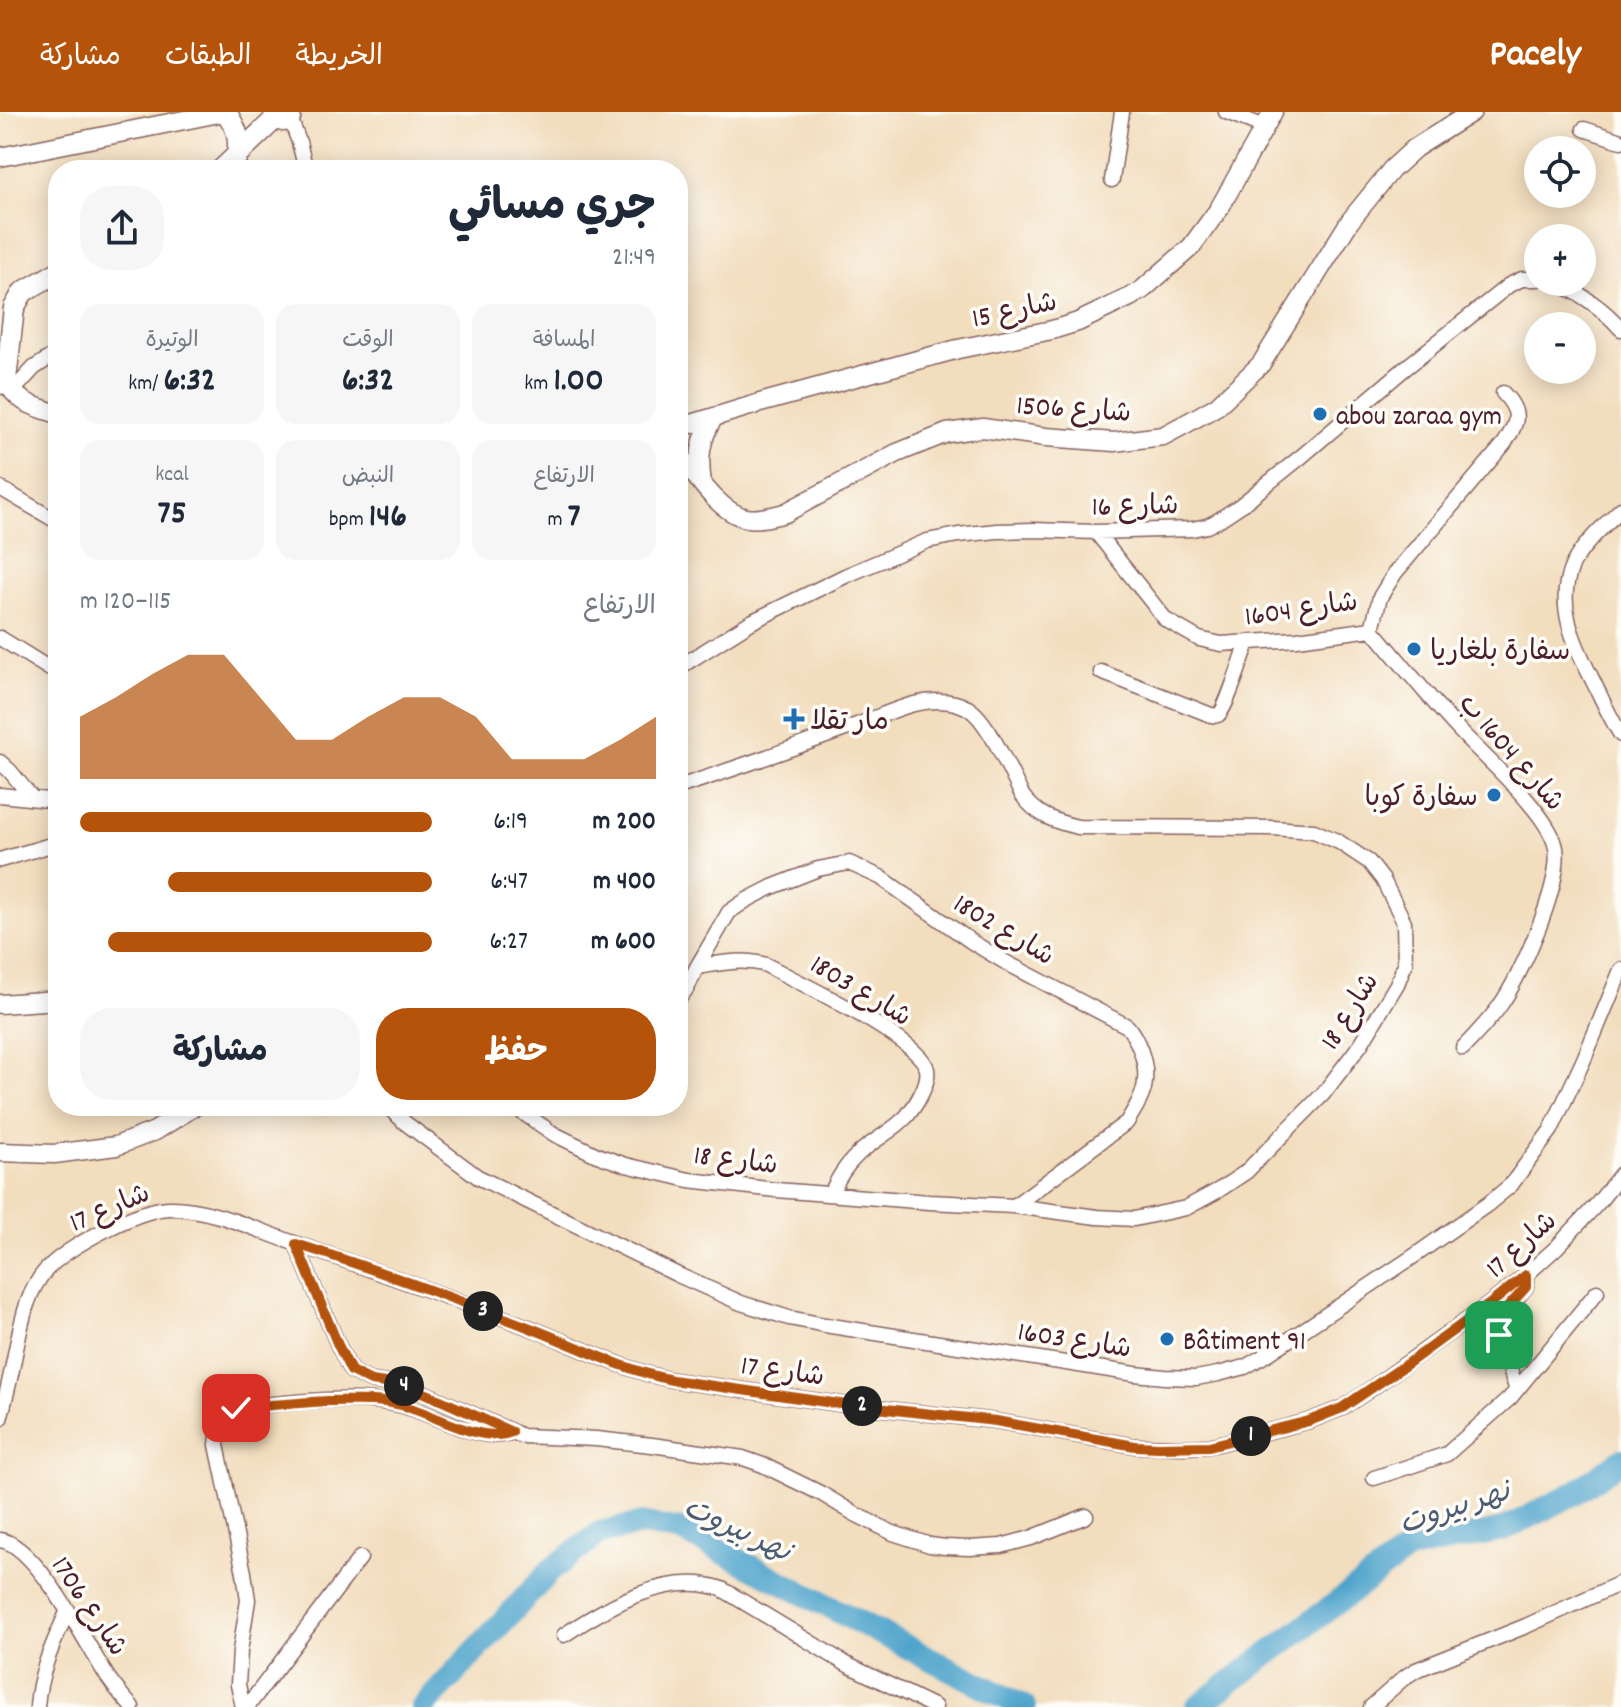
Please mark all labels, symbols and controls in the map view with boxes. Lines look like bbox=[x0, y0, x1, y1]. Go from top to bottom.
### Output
text: Pacely bbox=[1489, 29, 1581, 84]
text: مشاركة bbox=[40, 39, 121, 79]
text: الطبقات bbox=[165, 39, 251, 79]
text: الخريطة bbox=[295, 39, 383, 79]
map controls bbox=[1524, 136, 1596, 384]
button: locate bbox=[1524, 136, 1596, 208]
text: جري مسائي bbox=[448, 178, 656, 241]
button: share bbox=[80, 186, 164, 270]
button: + bbox=[1524, 224, 1596, 296]
text: 21:49 bbox=[612, 240, 656, 277]
street label: شارع 15 bbox=[969, 284, 1061, 341]
button: − bbox=[1524, 312, 1596, 384]
text: الوتيرة bbox=[145, 326, 199, 357]
text: الوقت bbox=[342, 326, 394, 357]
text: المسافة bbox=[533, 326, 595, 357]
text: 6:32 bbox=[164, 358, 216, 407]
text: 6:32 bbox=[342, 358, 394, 407]
text: 1.00 bbox=[554, 358, 604, 407]
text: /km bbox=[128, 369, 164, 400]
text: km bbox=[524, 369, 554, 400]
street label: شارع 1506 bbox=[1015, 388, 1132, 436]
place label: abou zaraa gym bbox=[1336, 399, 1502, 439]
marker: abou zaraa gym bbox=[1311, 405, 1329, 423]
text: kcal bbox=[155, 460, 189, 491]
text: النبض bbox=[342, 462, 394, 493]
text: الارتفاع bbox=[533, 462, 595, 493]
street label: شارع 16 bbox=[1091, 488, 1179, 530]
text: 75 bbox=[158, 491, 186, 540]
text: 146 bbox=[369, 494, 407, 543]
text: 7 bbox=[568, 494, 581, 543]
text: bpm bbox=[329, 505, 369, 536]
text: m bbox=[547, 505, 568, 536]
text: 115–120 m bbox=[80, 584, 171, 621]
street label: شارع 1604 bbox=[1243, 584, 1361, 640]
text: الارتفاع bbox=[583, 589, 656, 626]
place label: سفارة بلغاريا bbox=[1430, 634, 1570, 674]
marker: سفارة بلغاريا bbox=[1405, 640, 1423, 658]
street label: شارع 1604 ب bbox=[1447, 687, 1572, 822]
place label: مار تقلا bbox=[810, 704, 889, 744]
marker: مار تقلا bbox=[785, 710, 803, 728]
place label: سفارة كوبا bbox=[1364, 780, 1478, 820]
marker: سفارة كوبا bbox=[1485, 786, 1503, 804]
text: 6:19 bbox=[493, 804, 528, 841]
text: 200 m bbox=[592, 804, 656, 841]
text: 6:47 bbox=[490, 864, 528, 901]
text: 400 m bbox=[593, 864, 656, 901]
street label: شارع 1802 bbox=[944, 886, 1061, 978]
text: 6:27 bbox=[490, 924, 528, 961]
text: 600 m bbox=[591, 924, 656, 961]
street label: شارع 1803 bbox=[801, 947, 918, 1039]
street label: شارع 18 bbox=[1313, 966, 1392, 1059]
button: مشاركة bbox=[80, 1008, 360, 1100]
button: حفظ bbox=[376, 1008, 656, 1100]
street label: شارع 18 bbox=[691, 1138, 780, 1188]
street label: شارع 17 bbox=[65, 1176, 157, 1245]
street label: شارع 17 bbox=[1479, 1204, 1568, 1290]
pin: 3 bbox=[463, 1291, 503, 1331]
text: 3 bbox=[478, 1295, 488, 1326]
pin bbox=[1465, 1301, 1533, 1369]
icon: arrive bbox=[1477, 1313, 1521, 1357]
street label: شارع 1603 bbox=[1015, 1314, 1134, 1372]
place label: Bâtiment 91 bbox=[1183, 1324, 1306, 1364]
marker: Bâtiment 91 bbox=[1158, 1330, 1176, 1348]
street label: شارع 17 bbox=[738, 1348, 827, 1400]
pin: 4 bbox=[384, 1366, 424, 1406]
text: 4 bbox=[399, 1370, 409, 1401]
pin bbox=[202, 1374, 270, 1442]
icon: check bbox=[214, 1386, 258, 1430]
pin: 2 bbox=[842, 1386, 882, 1426]
text: 2 bbox=[857, 1390, 867, 1421]
pin: 1 bbox=[1231, 1416, 1271, 1456]
text: 1 bbox=[1249, 1420, 1253, 1451]
water label: نهر بيروت bbox=[1394, 1471, 1520, 1548]
water label: نهر بيروت bbox=[675, 1488, 800, 1577]
street label: شارع 1706 bbox=[39, 1550, 135, 1666]

